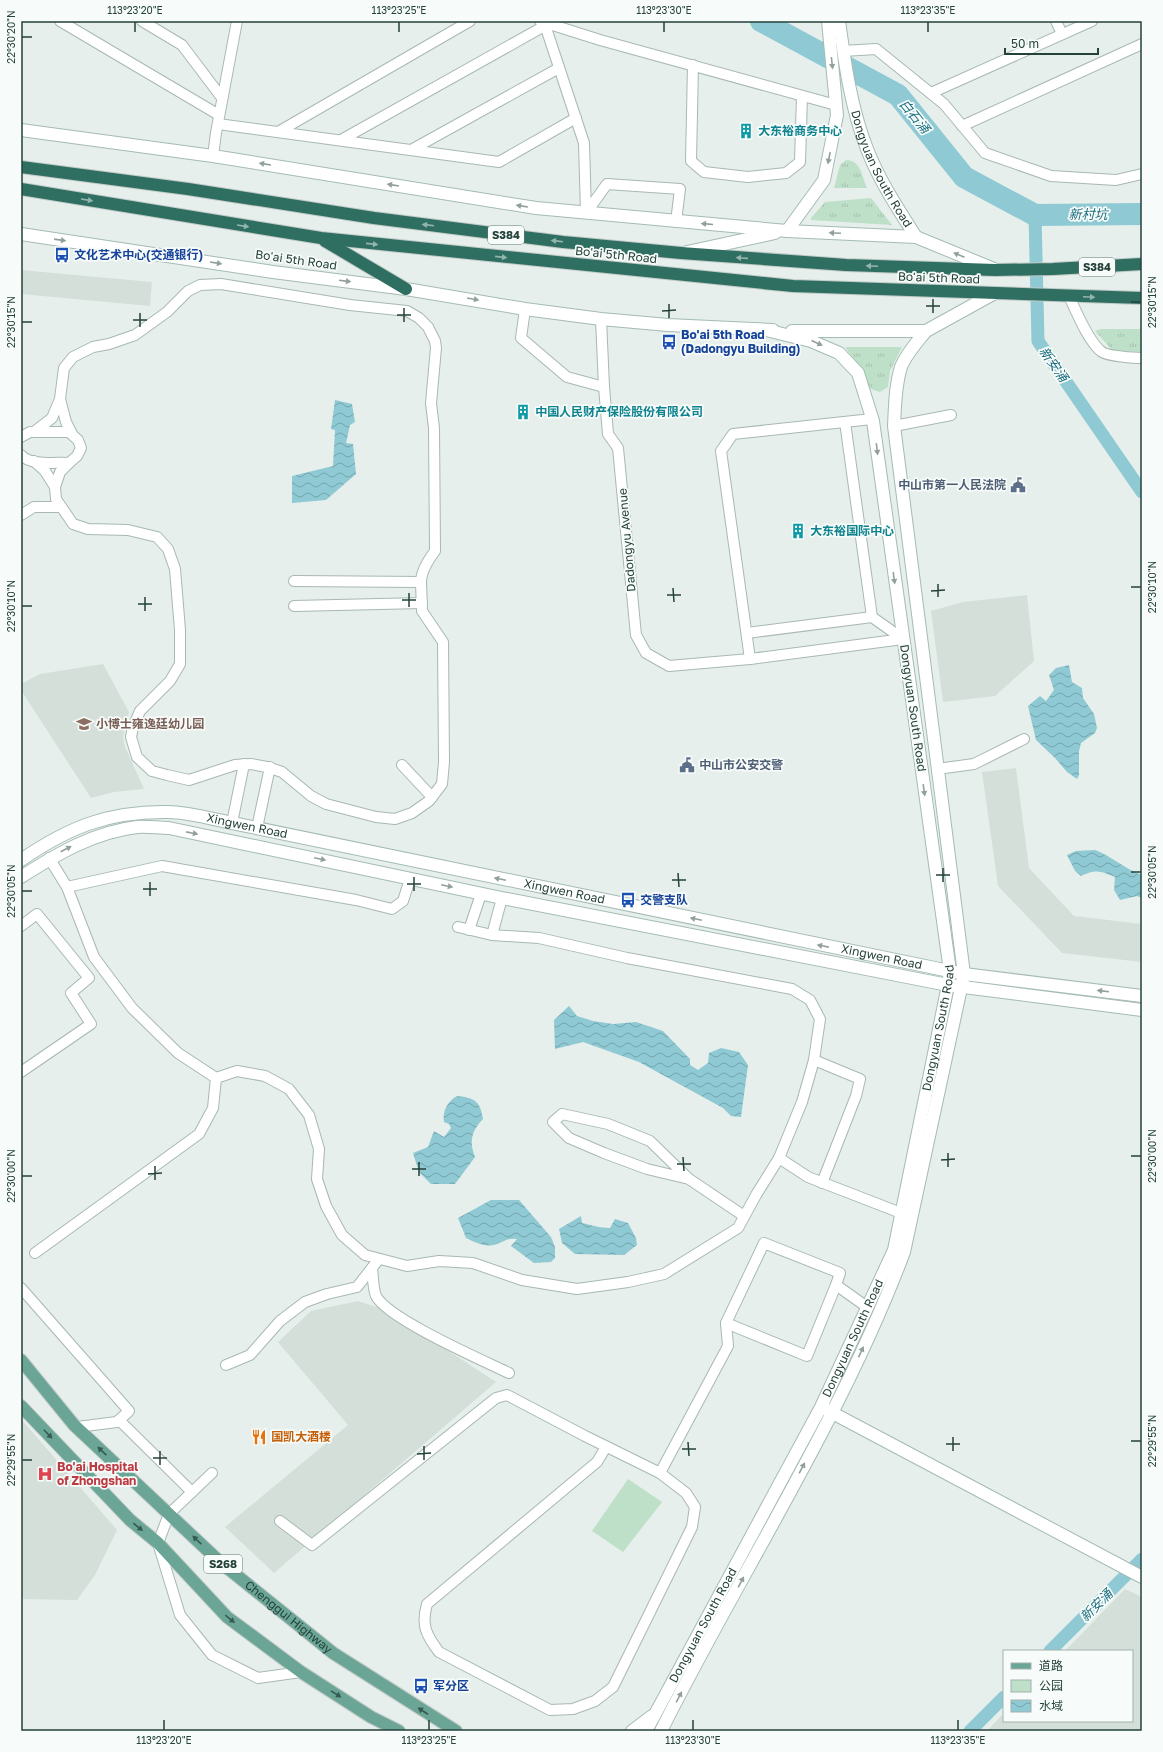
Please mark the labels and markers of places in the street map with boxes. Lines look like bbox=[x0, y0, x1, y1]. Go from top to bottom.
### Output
building icon: 大东裕商务中心 bbox=[737, 122, 755, 140]
place label: 大东裕商务中心 bbox=[758, 123, 842, 138]
bus stop icon: 文化艺术中心(交通银行) bbox=[53, 246, 71, 264]
place label: 文化艺术中心(交通银行) bbox=[74, 247, 203, 262]
place label: Bo'ai 5th Road (Dadongyu Building) bbox=[681, 327, 800, 356]
bus stop icon: Bo'ai 5th Road (Dadongyu Building) bbox=[660, 333, 678, 351]
building icon: 中国人民财产保险股份有限公司 bbox=[514, 403, 532, 421]
place label: 中国人民财产保险股份有限公司 bbox=[535, 404, 703, 419]
public building icon: 中山市第一人民法院 bbox=[1009, 476, 1027, 494]
place label: 中山市第一人民法院 bbox=[898, 477, 1006, 492]
building icon: 大东裕国际中心 bbox=[789, 522, 807, 540]
place label: 大东裕国际中心 bbox=[810, 523, 894, 538]
school or university icon: 小博士雍逸廷幼儿园 bbox=[75, 715, 93, 733]
place label: 小博士雍逸廷幼儿园 bbox=[96, 716, 204, 731]
public building icon: 中山市公安交警 bbox=[678, 756, 696, 774]
place label: 中山市公安交警 bbox=[699, 757, 783, 772]
bus stop icon: 交警支队 bbox=[619, 891, 637, 909]
place label: 交警支队 bbox=[640, 892, 688, 907]
restaurant icon: 国凯大酒楼 bbox=[250, 1428, 268, 1446]
place label: 国凯大酒楼 bbox=[271, 1429, 331, 1444]
place label: Bo'ai Hospital of Zhongshan bbox=[57, 1459, 138, 1488]
hospital icon: Bo'ai Hospital of Zhongshan bbox=[36, 1465, 54, 1483]
bus stop icon: 军分区 bbox=[412, 1677, 430, 1695]
place label: 军分区 bbox=[433, 1678, 469, 1693]

